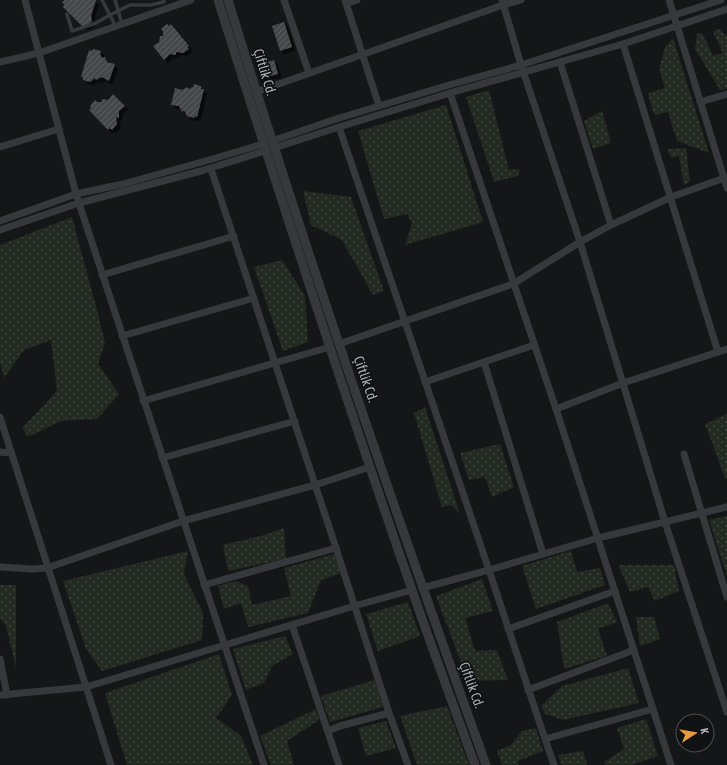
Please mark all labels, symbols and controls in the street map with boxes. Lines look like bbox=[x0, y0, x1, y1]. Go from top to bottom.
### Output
street label: Çiftlik Cd. bbox=[250, 47, 280, 97]
street label: Çiftlik Cd. bbox=[351, 354, 381, 404]
street label: Çiftlik Cd. bbox=[456, 660, 488, 710]
north arrow bbox=[675, 713, 715, 753]
text: K bbox=[698, 727, 711, 735]

